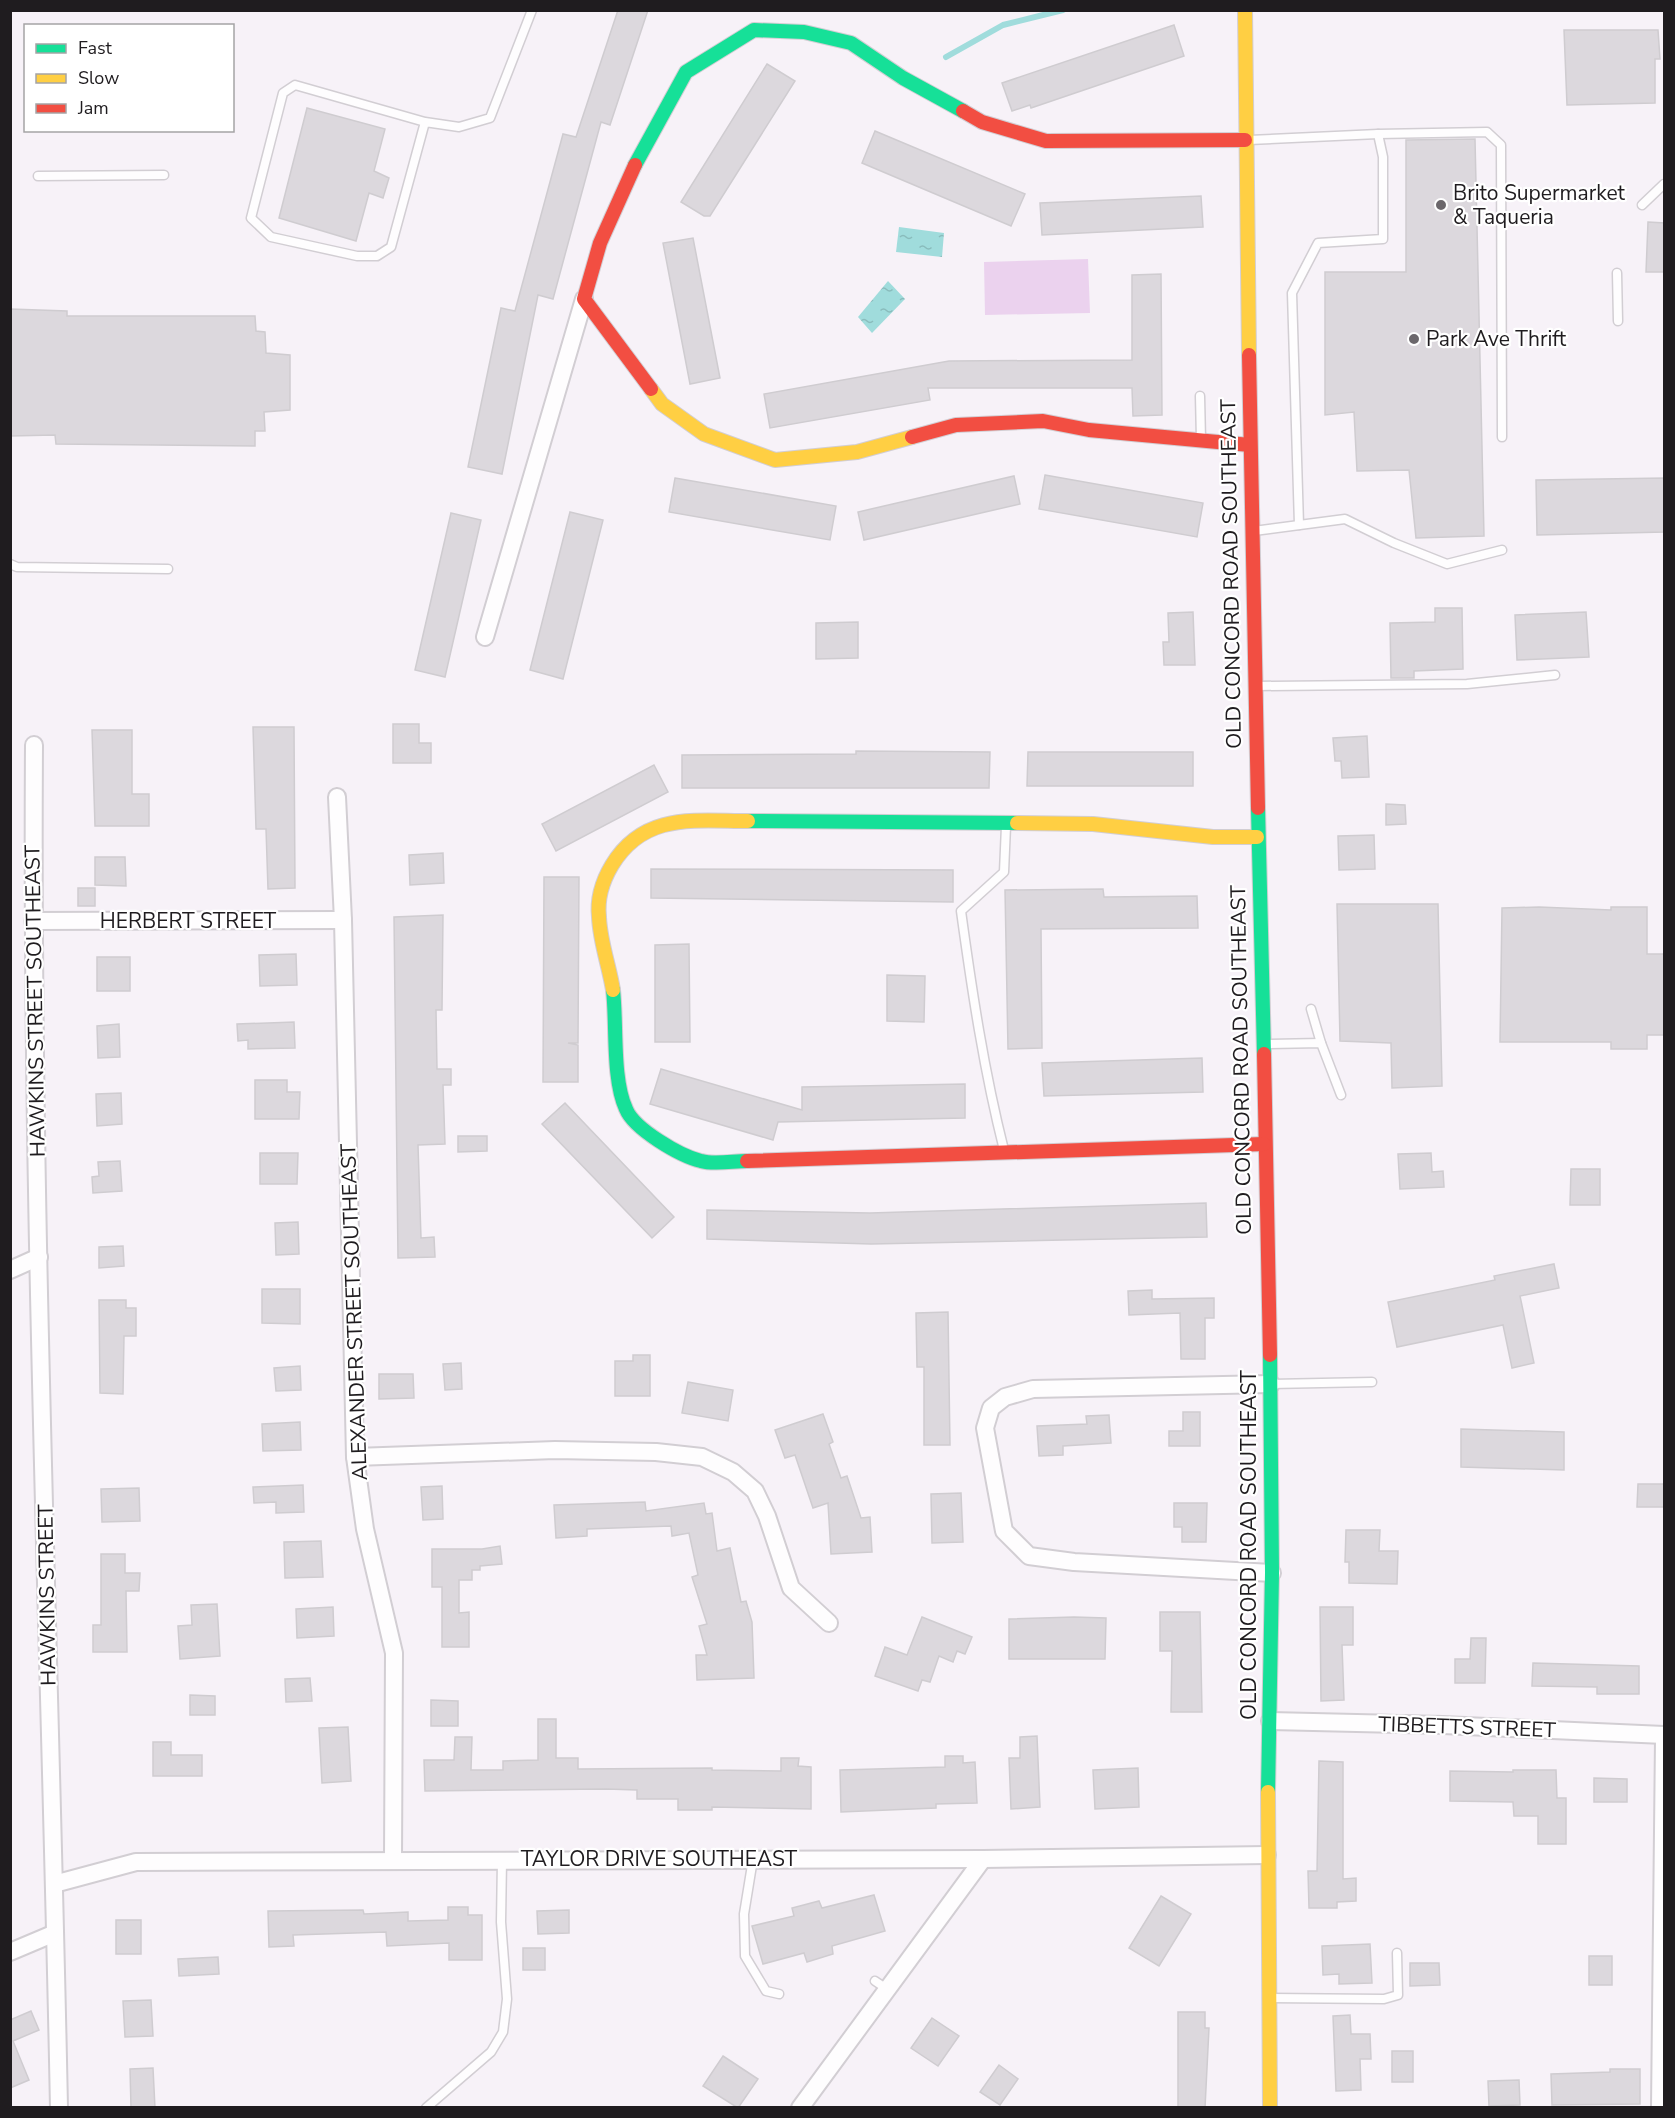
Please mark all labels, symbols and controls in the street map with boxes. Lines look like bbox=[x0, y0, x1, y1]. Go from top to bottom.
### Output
legend bbox=[24, 24, 234, 132]
text: Fast bbox=[78, 36, 113, 60]
text: Slow bbox=[78, 66, 119, 90]
text: Jam bbox=[77, 96, 109, 120]
place label: Brito Supermarket & Taqueria bbox=[1453, 179, 1626, 231]
marker: Brito Supermarket & Taqueria bbox=[1434, 198, 1448, 212]
place label: Park Ave Thrift bbox=[1426, 325, 1567, 353]
marker: Park Ave Thrift bbox=[1407, 332, 1421, 346]
street label: OLD CONCORD ROAD SOUTHEAST bbox=[1214, 398, 1248, 749]
street label: HAWKINS STREET SOUTHEAST bbox=[18, 844, 52, 1157]
street label: OLD CONCORD ROAD SOUTHEAST bbox=[1224, 884, 1258, 1235]
street label: HERBERT STREET bbox=[100, 907, 277, 935]
street label: ALEXANDER STREET SOUTHEAST bbox=[334, 1143, 374, 1481]
street label: OLD CONCORD ROAD SOUTHEAST bbox=[1235, 1370, 1263, 1720]
street label: HAWKINS STREET bbox=[31, 1504, 63, 1686]
street label: TIBBETTS STREET bbox=[1378, 1710, 1557, 1744]
street label: TAYLOR DRIVE SOUTHEAST bbox=[521, 1845, 798, 1873]

